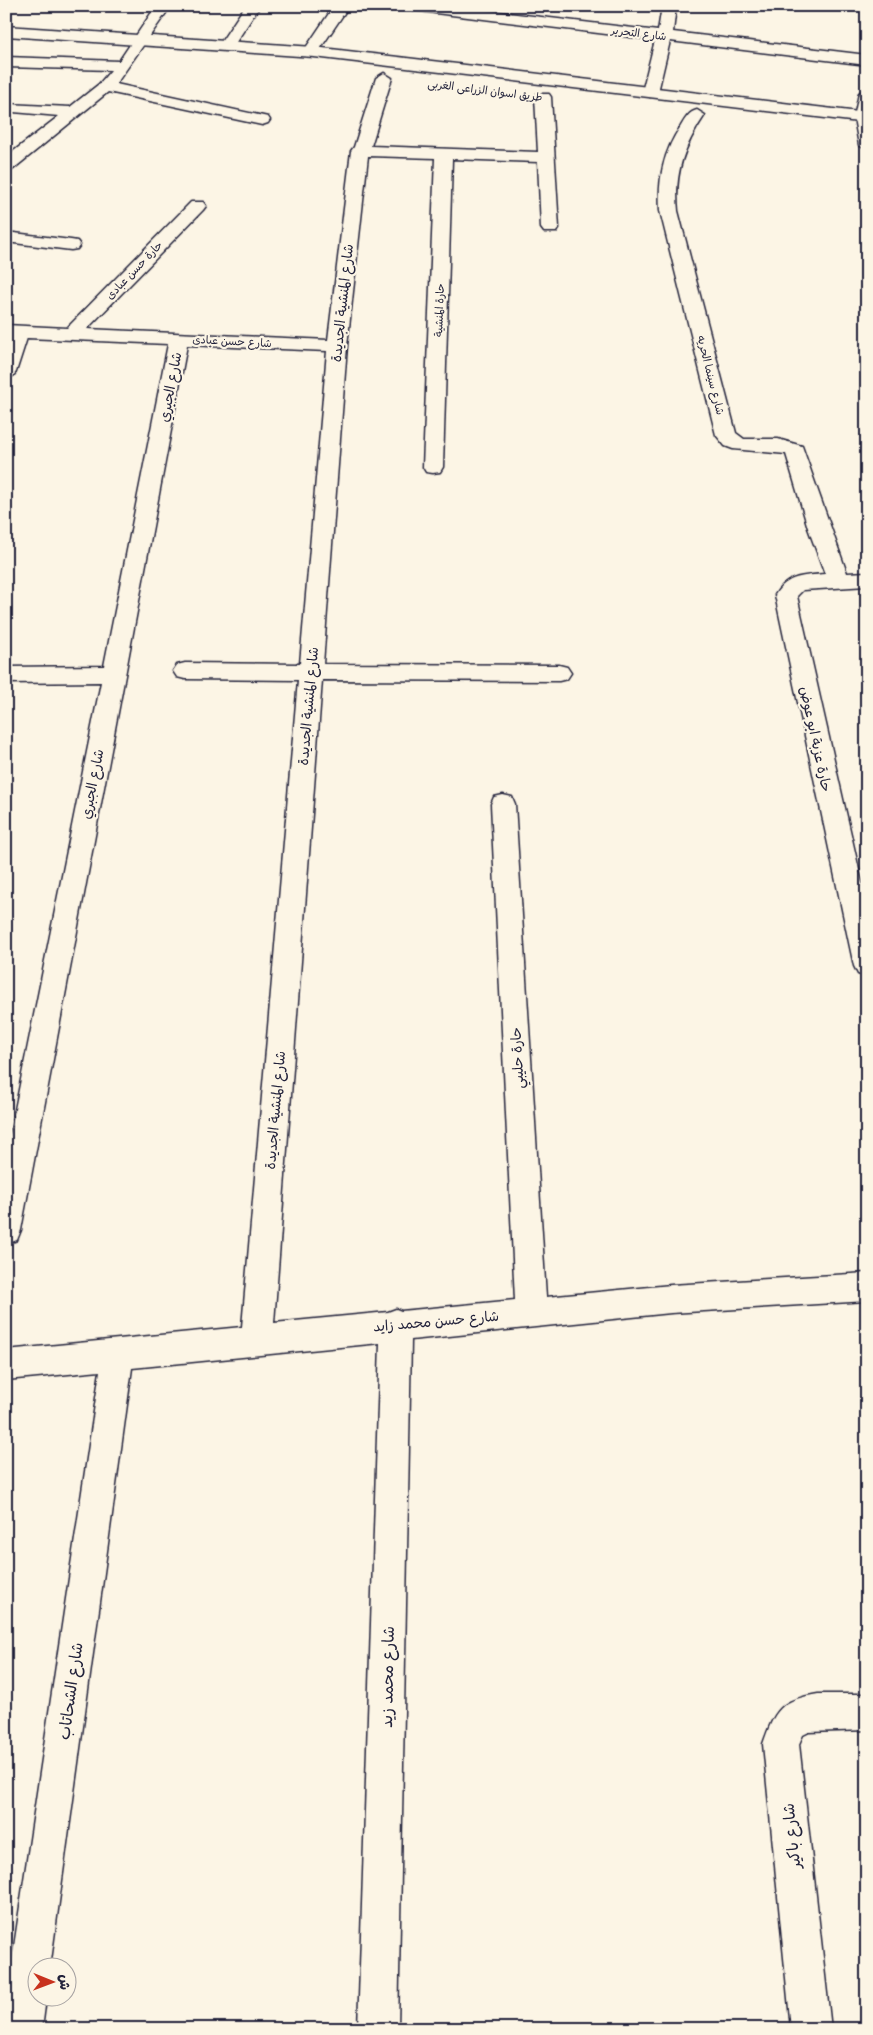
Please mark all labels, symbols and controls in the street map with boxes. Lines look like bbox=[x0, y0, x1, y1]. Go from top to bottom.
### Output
street label: شارع التحرير bbox=[609, 24, 667, 45]
street label: طريق اسوان الزراعى الغربى bbox=[427, 77, 543, 105]
street label: حارة حسن عبادى bbox=[103, 239, 166, 303]
street label: شارع المنشية الجديدة bbox=[328, 243, 358, 363]
street label: حارة المنشية bbox=[432, 283, 447, 337]
street label: شارع حسن عبادى bbox=[192, 333, 272, 352]
street label: شارع سينما الحريه bbox=[692, 334, 727, 417]
street label: شارع الجبري bbox=[155, 351, 188, 424]
street label: شارع المنشية الجديدة bbox=[295, 646, 323, 766]
street label: حارة عزبة ابو عوض bbox=[796, 685, 835, 793]
street label: شارع الجبري bbox=[77, 748, 110, 821]
street label: حارة حليبي bbox=[507, 1026, 532, 1089]
street label: شارع المنشية الجديدة bbox=[262, 1050, 290, 1170]
street label: شارع حسن محمد زايد bbox=[372, 1308, 500, 1336]
street label: شارع محمد زيد bbox=[378, 1626, 400, 1728]
street label: شارع الشحاتاب bbox=[55, 1641, 89, 1741]
street label: شارع باكير bbox=[780, 1802, 807, 1871]
north arrow bbox=[28, 1958, 78, 2008]
text: ش bbox=[56, 1974, 73, 1990]

